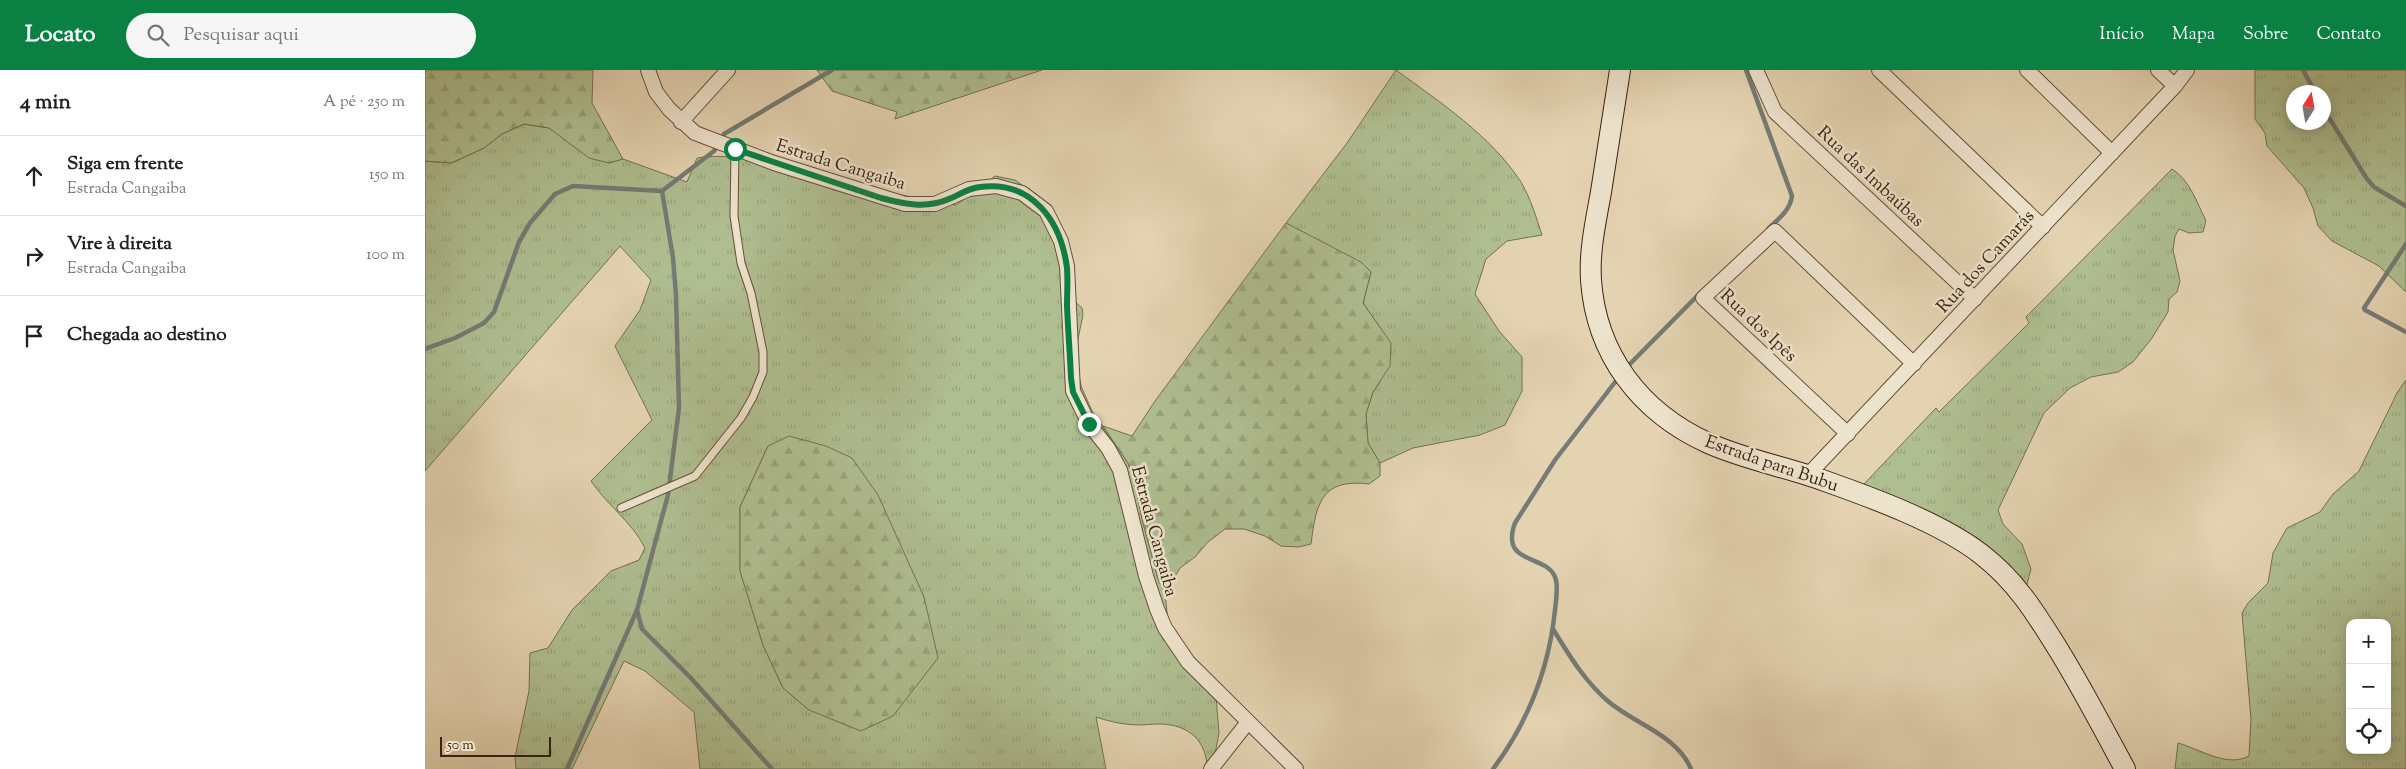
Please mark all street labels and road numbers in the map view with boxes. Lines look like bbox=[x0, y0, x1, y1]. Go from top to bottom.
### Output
street label: Rua das Imbaúbas bbox=[1810, 121, 1929, 234]
street label: Estrada Cangaiba bbox=[772, 134, 908, 198]
street label: Rua dos Camarás bbox=[1932, 205, 2041, 320]
street label: Rua dos Ipês bbox=[1713, 284, 1802, 369]
street label: Estrada para Bubu bbox=[1701, 430, 1842, 500]
street label: Estrada Cangaiba bbox=[1123, 463, 1183, 600]

